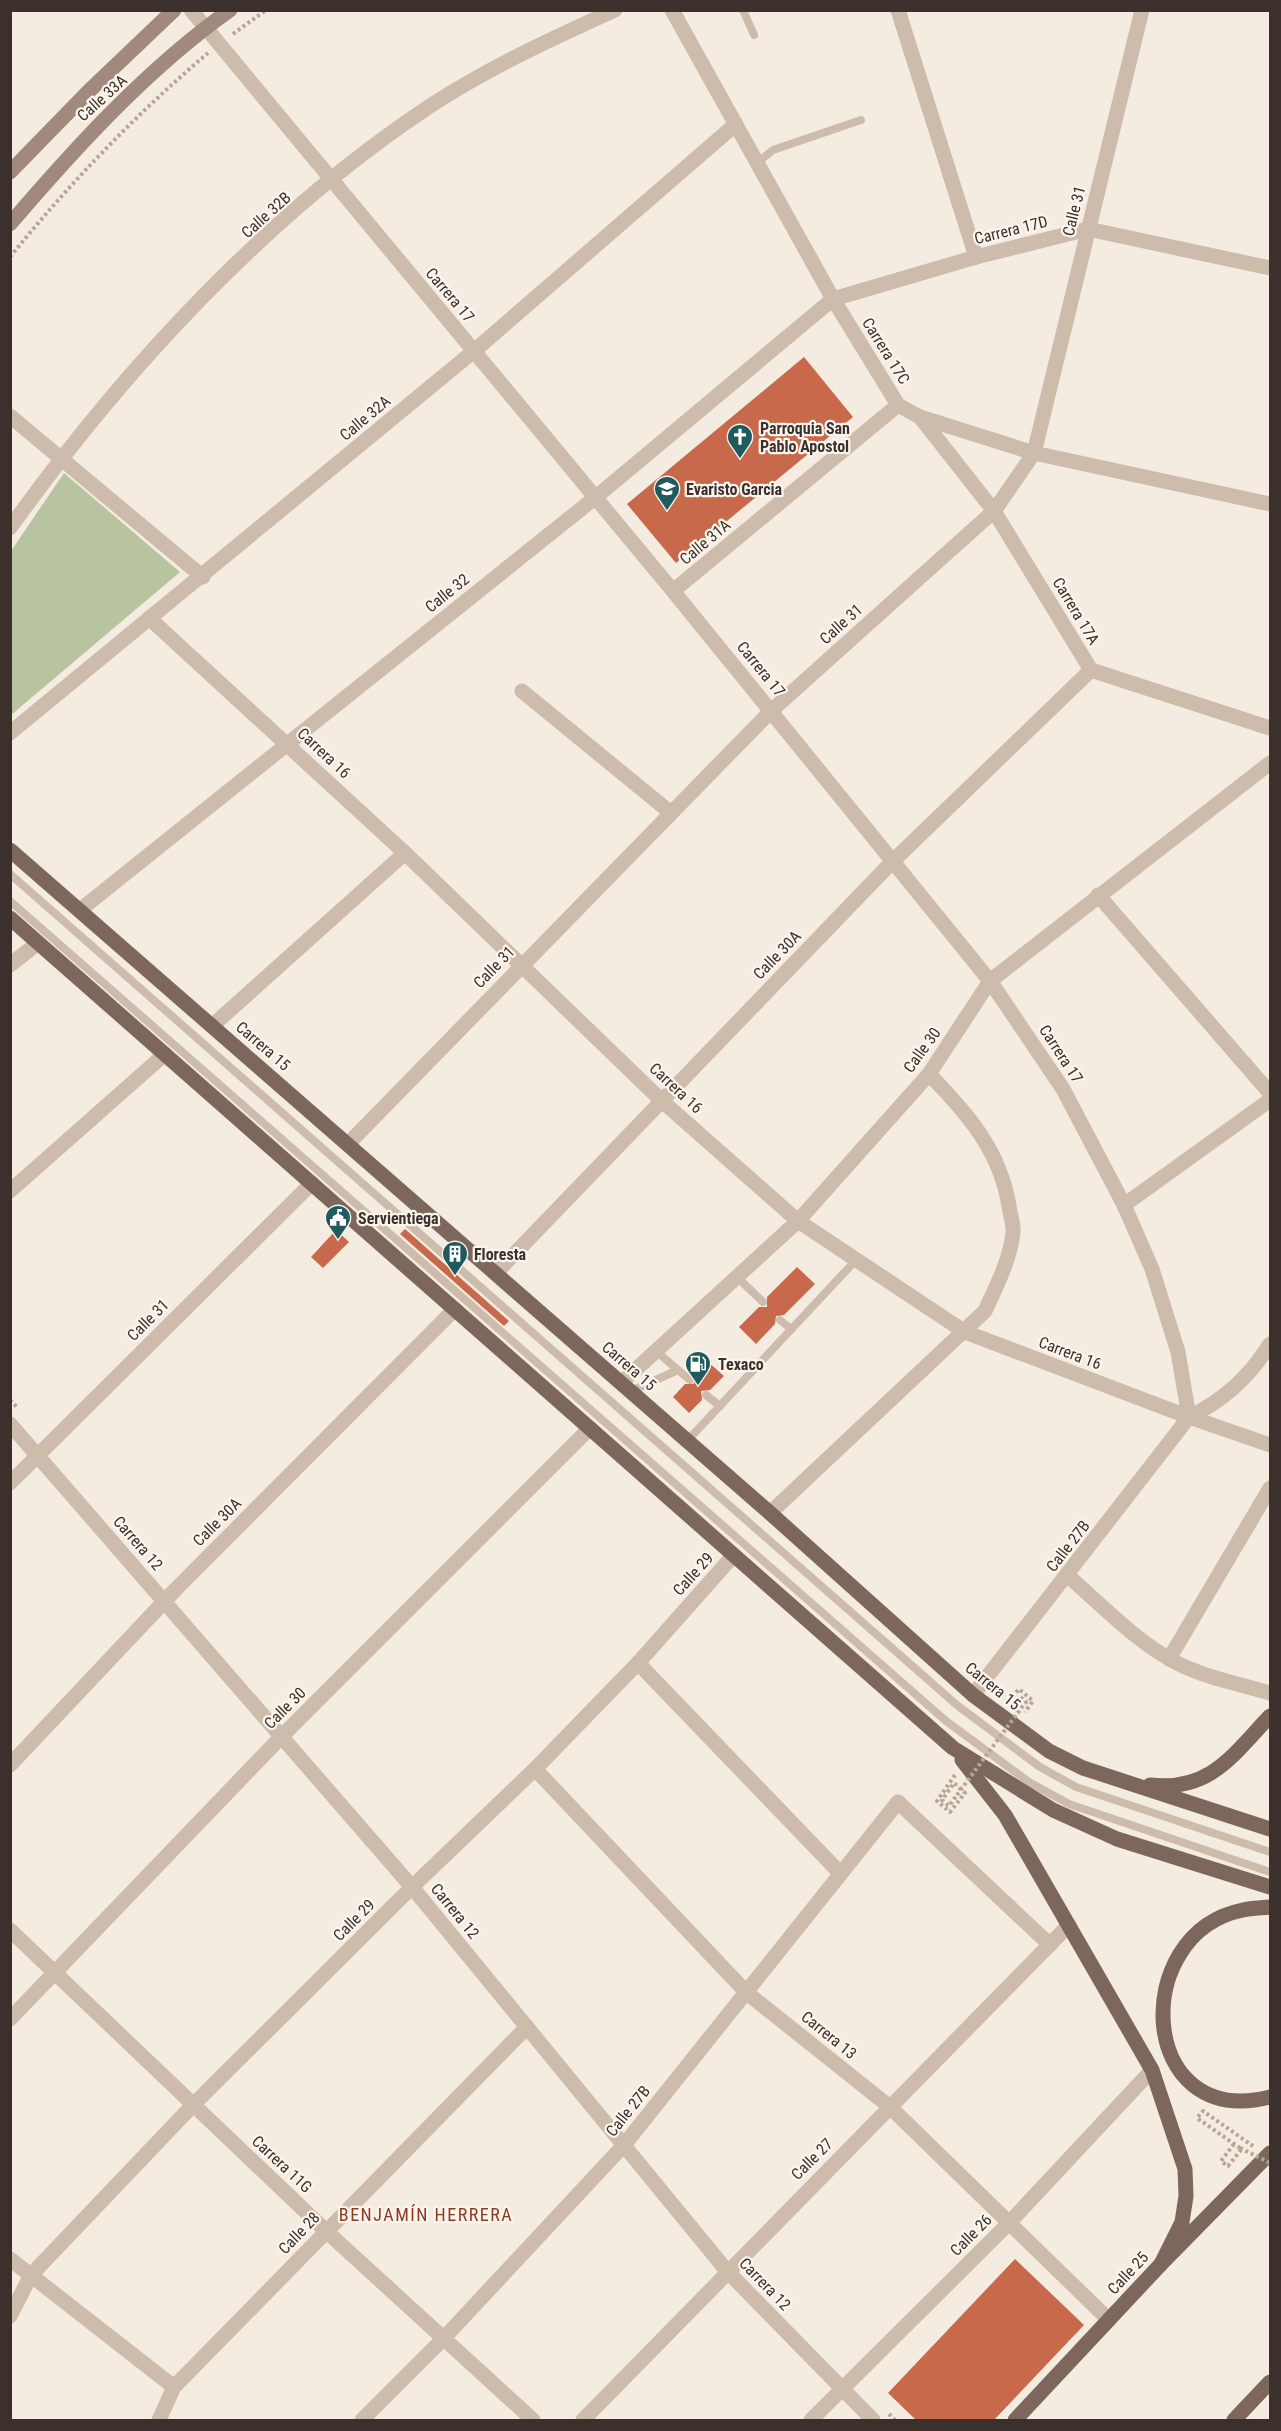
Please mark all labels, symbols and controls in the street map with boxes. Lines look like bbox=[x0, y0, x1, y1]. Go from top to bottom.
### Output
street label: Calle 33A bbox=[73, 71, 131, 125]
street label: Calle 31 bbox=[1059, 184, 1089, 238]
street label: Calle 32B bbox=[237, 188, 295, 242]
street label: Carrera 17D bbox=[972, 212, 1050, 248]
street label: Carrera 17 bbox=[422, 264, 478, 326]
street label: Carrera 17C bbox=[858, 314, 914, 388]
street label: Calle 32A bbox=[336, 391, 394, 445]
place label: Parroquia San Pablo Apostol bbox=[760, 419, 850, 456]
church icon: Parroquia San Pablo Apostol bbox=[725, 422, 755, 460]
school or university icon: Evaristo Garcia bbox=[652, 474, 682, 512]
place label: Evaristo Garcia bbox=[686, 480, 783, 499]
street label: Calle 31A bbox=[676, 515, 734, 569]
street label: Calle 32 bbox=[421, 569, 473, 616]
street label: Carrera 17A bbox=[1049, 574, 1103, 648]
street label: Calle 31 bbox=[816, 600, 866, 648]
street label: Carrera 17 bbox=[733, 638, 789, 701]
street label: Carrera 16 bbox=[294, 724, 355, 782]
street label: Calle 30A bbox=[749, 927, 805, 983]
street label: Calle 31 bbox=[469, 942, 519, 992]
street label: Carrera 15 bbox=[232, 1017, 294, 1075]
street label: Carrera 17 bbox=[1035, 1021, 1087, 1087]
street label: Calle 30 bbox=[899, 1024, 945, 1076]
street label: Carrera 16 bbox=[646, 1059, 707, 1117]
public building icon: Servientiega bbox=[323, 1203, 353, 1241]
place label: Servientiega bbox=[358, 1209, 439, 1228]
building icon: Floresta bbox=[440, 1239, 470, 1277]
place label: Floresta bbox=[474, 1245, 527, 1264]
street label: Calle 31 bbox=[123, 1295, 173, 1345]
street label: Carrera 16 bbox=[1036, 1332, 1104, 1374]
street label: Carrera 15 bbox=[598, 1337, 660, 1395]
fuel station icon: Texaco bbox=[683, 1349, 713, 1387]
place label: Texaco bbox=[718, 1355, 764, 1374]
street label: Calle 30A bbox=[189, 1494, 245, 1550]
street label: Carrera 12 bbox=[109, 1512, 167, 1574]
street label: Calle 27B bbox=[1042, 1517, 1094, 1575]
street label: Calle 29 bbox=[669, 1549, 717, 1599]
street label: Carrera 15 bbox=[962, 1658, 1025, 1714]
street label: Calle 30 bbox=[260, 1683, 310, 1733]
street label: Carrera 12 bbox=[427, 1880, 483, 1943]
street label: Calle 29 bbox=[329, 1895, 379, 1945]
street label: Carrera 13 bbox=[798, 2007, 860, 2063]
street label: Calle 27B bbox=[602, 2082, 654, 2140]
street label: Carrera 11G bbox=[248, 2131, 316, 2197]
street label: Calle 27 bbox=[787, 2134, 837, 2184]
district label: BENJAMÍN HERRERA bbox=[339, 2204, 513, 2225]
street label: Calle 28 bbox=[274, 2208, 324, 2258]
street label: Calle 26 bbox=[946, 2210, 996, 2260]
street label: Calle 25 bbox=[1104, 2248, 1152, 2298]
street label: Carrera 12 bbox=[735, 2254, 795, 2314]

